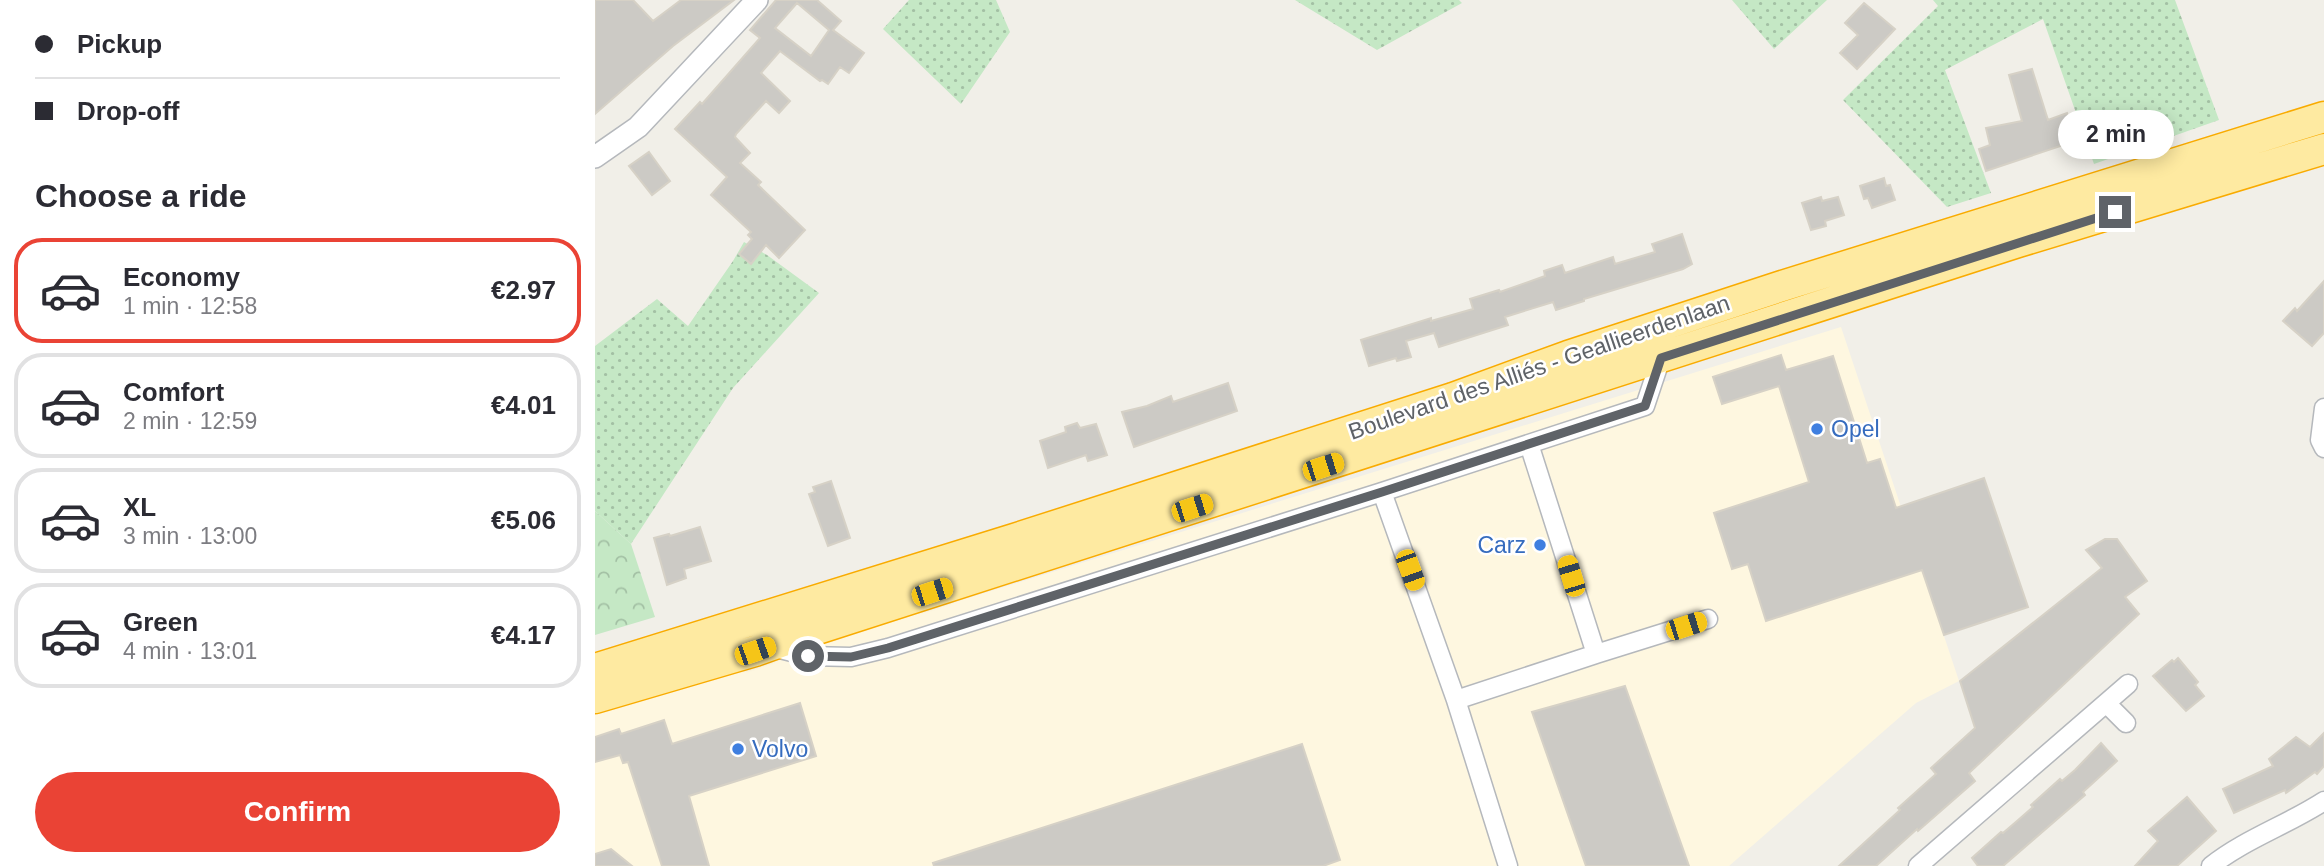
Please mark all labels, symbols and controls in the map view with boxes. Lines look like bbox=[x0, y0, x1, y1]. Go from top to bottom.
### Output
text: Pickup bbox=[77, 29, 162, 59]
text: Drop-off bbox=[77, 96, 180, 126]
callout: 2 min bbox=[2057, 110, 2173, 160]
text: 2 min bbox=[2086, 121, 2146, 147]
text: Choose a ride bbox=[35, 178, 247, 214]
route end bbox=[2099, 196, 2131, 228]
icon: car bbox=[39, 259, 102, 322]
text: Economy bbox=[123, 262, 240, 292]
text: €2.97 bbox=[491, 275, 556, 305]
street label: Boulevard des Alliés - Geallieerdenlaan bbox=[1345, 289, 1733, 445]
text: 1 min · 12:58 bbox=[123, 293, 257, 319]
icon: car bbox=[39, 374, 102, 437]
text: Comfort bbox=[123, 377, 224, 407]
text: €4.01 bbox=[491, 390, 556, 420]
text: 2 min · 12:59 bbox=[123, 408, 257, 434]
place label: Opel bbox=[1831, 416, 1880, 442]
marker: Opel bbox=[1809, 421, 1825, 437]
car bbox=[1300, 451, 1347, 483]
icon: car bbox=[39, 489, 102, 552]
text: XL bbox=[123, 492, 156, 522]
car bbox=[1169, 492, 1216, 524]
text: €5.06 bbox=[491, 505, 556, 535]
text: 3 min · 13:00 bbox=[123, 523, 257, 549]
place label: Carz bbox=[1477, 532, 1526, 558]
marker: Carz bbox=[1532, 537, 1548, 553]
car bbox=[1393, 547, 1428, 593]
car bbox=[1555, 553, 1588, 599]
car bbox=[909, 576, 956, 608]
icon: car bbox=[39, 604, 102, 667]
text: Green bbox=[123, 607, 198, 637]
car bbox=[1663, 610, 1710, 642]
text: €4.17 bbox=[491, 620, 556, 650]
car bbox=[732, 634, 779, 668]
text: 4 min · 13:01 bbox=[123, 638, 257, 664]
route start bbox=[792, 640, 824, 672]
place label: Volvo bbox=[752, 736, 808, 762]
marker: Volvo bbox=[730, 741, 746, 757]
button: Confirm bbox=[35, 772, 560, 852]

